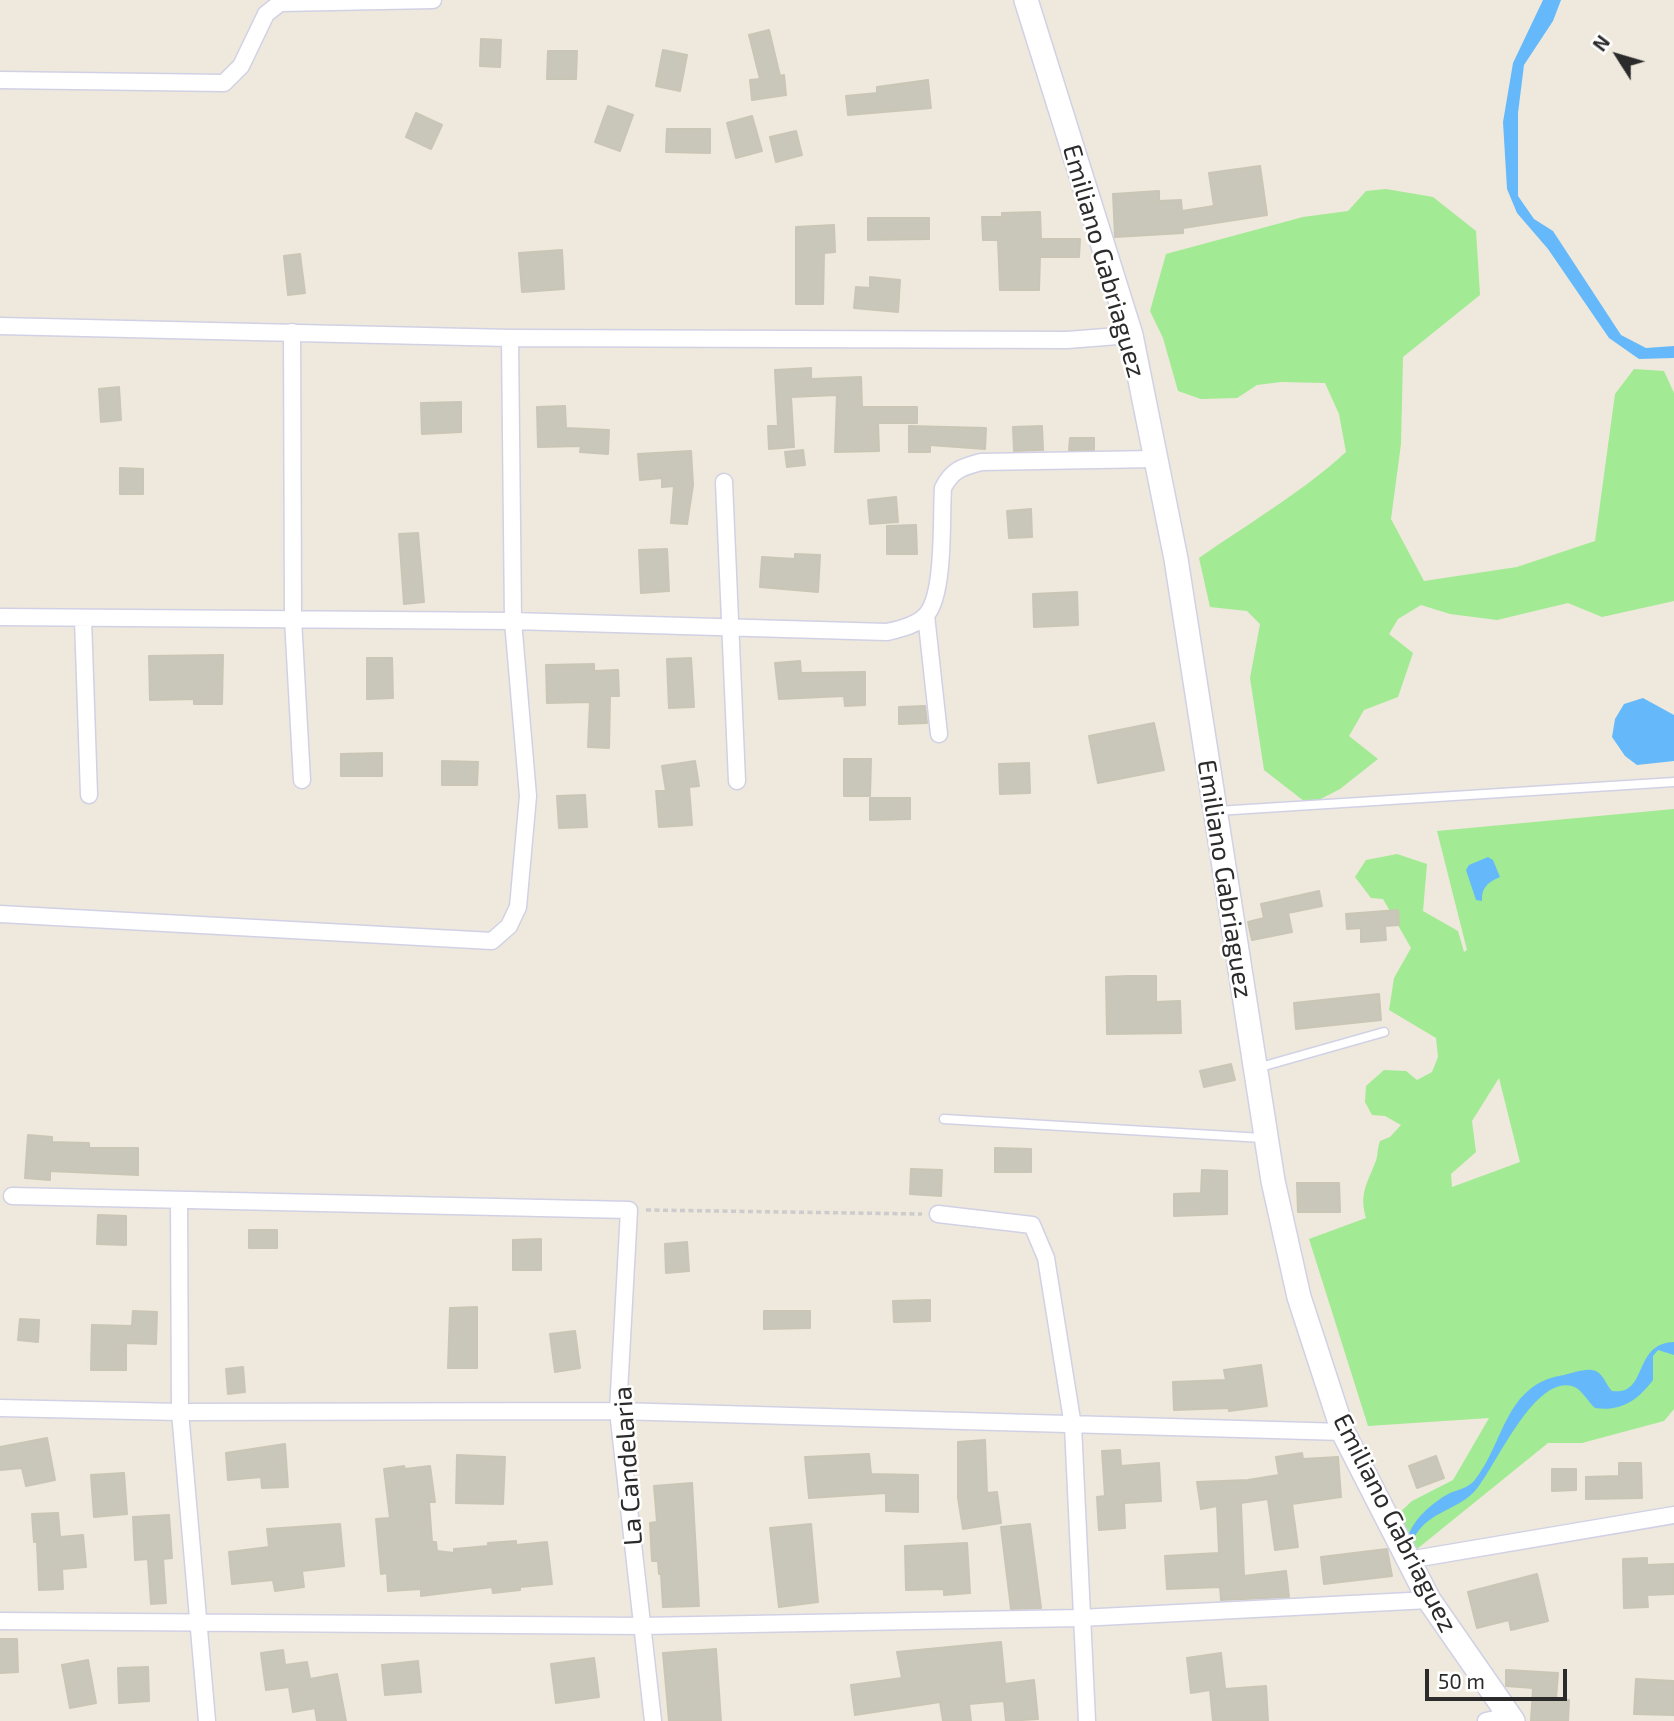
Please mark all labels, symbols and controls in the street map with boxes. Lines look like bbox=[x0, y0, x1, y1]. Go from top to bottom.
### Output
north arrow bbox=[1583, 21, 1653, 91]
text: N bbox=[1588, 31, 1614, 55]
street label: Emiliano Gabriaguez bbox=[1056, 141, 1152, 381]
street label: Emiliano Gabriaguez bbox=[1191, 758, 1259, 1000]
street label: La Candelaria bbox=[607, 1385, 649, 1547]
street label: Emiliano Gabriaguez bbox=[1326, 1409, 1464, 1637]
scale bar bbox=[1429, 1654, 1571, 1698]
text: 50 m bbox=[1438, 1668, 1485, 1693]

